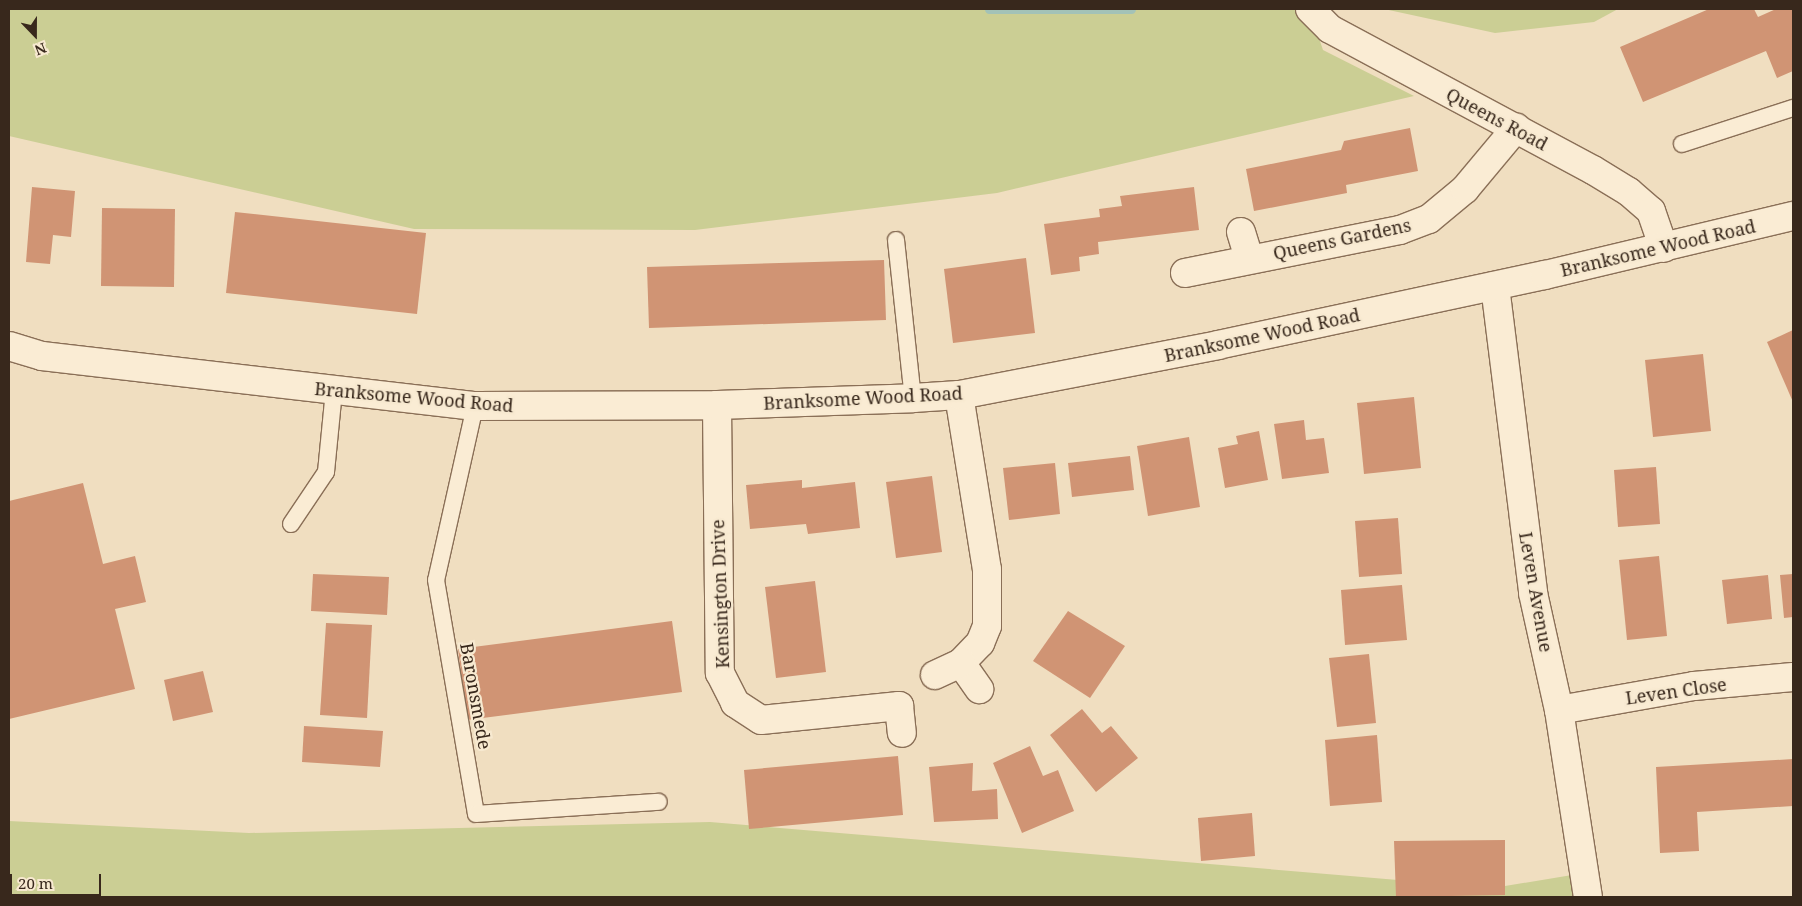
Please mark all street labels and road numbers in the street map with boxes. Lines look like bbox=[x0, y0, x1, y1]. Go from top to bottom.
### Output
street label: Queens Road bbox=[1443, 83, 1551, 155]
street label: Queens Gardens bbox=[1271, 214, 1413, 264]
street label: Branksome Wood Road bbox=[1558, 215, 1758, 281]
street label: Branksome Wood Road bbox=[1162, 304, 1362, 366]
street label: Branksome Wood Road bbox=[314, 378, 514, 416]
street label: Branksome Wood Road bbox=[763, 382, 963, 414]
street label: Kensington Drive bbox=[707, 519, 733, 669]
street label: Leven Avenue bbox=[1515, 530, 1557, 654]
street label: Baronsmede bbox=[456, 641, 496, 751]
street label: Leven Close bbox=[1624, 673, 1728, 709]

